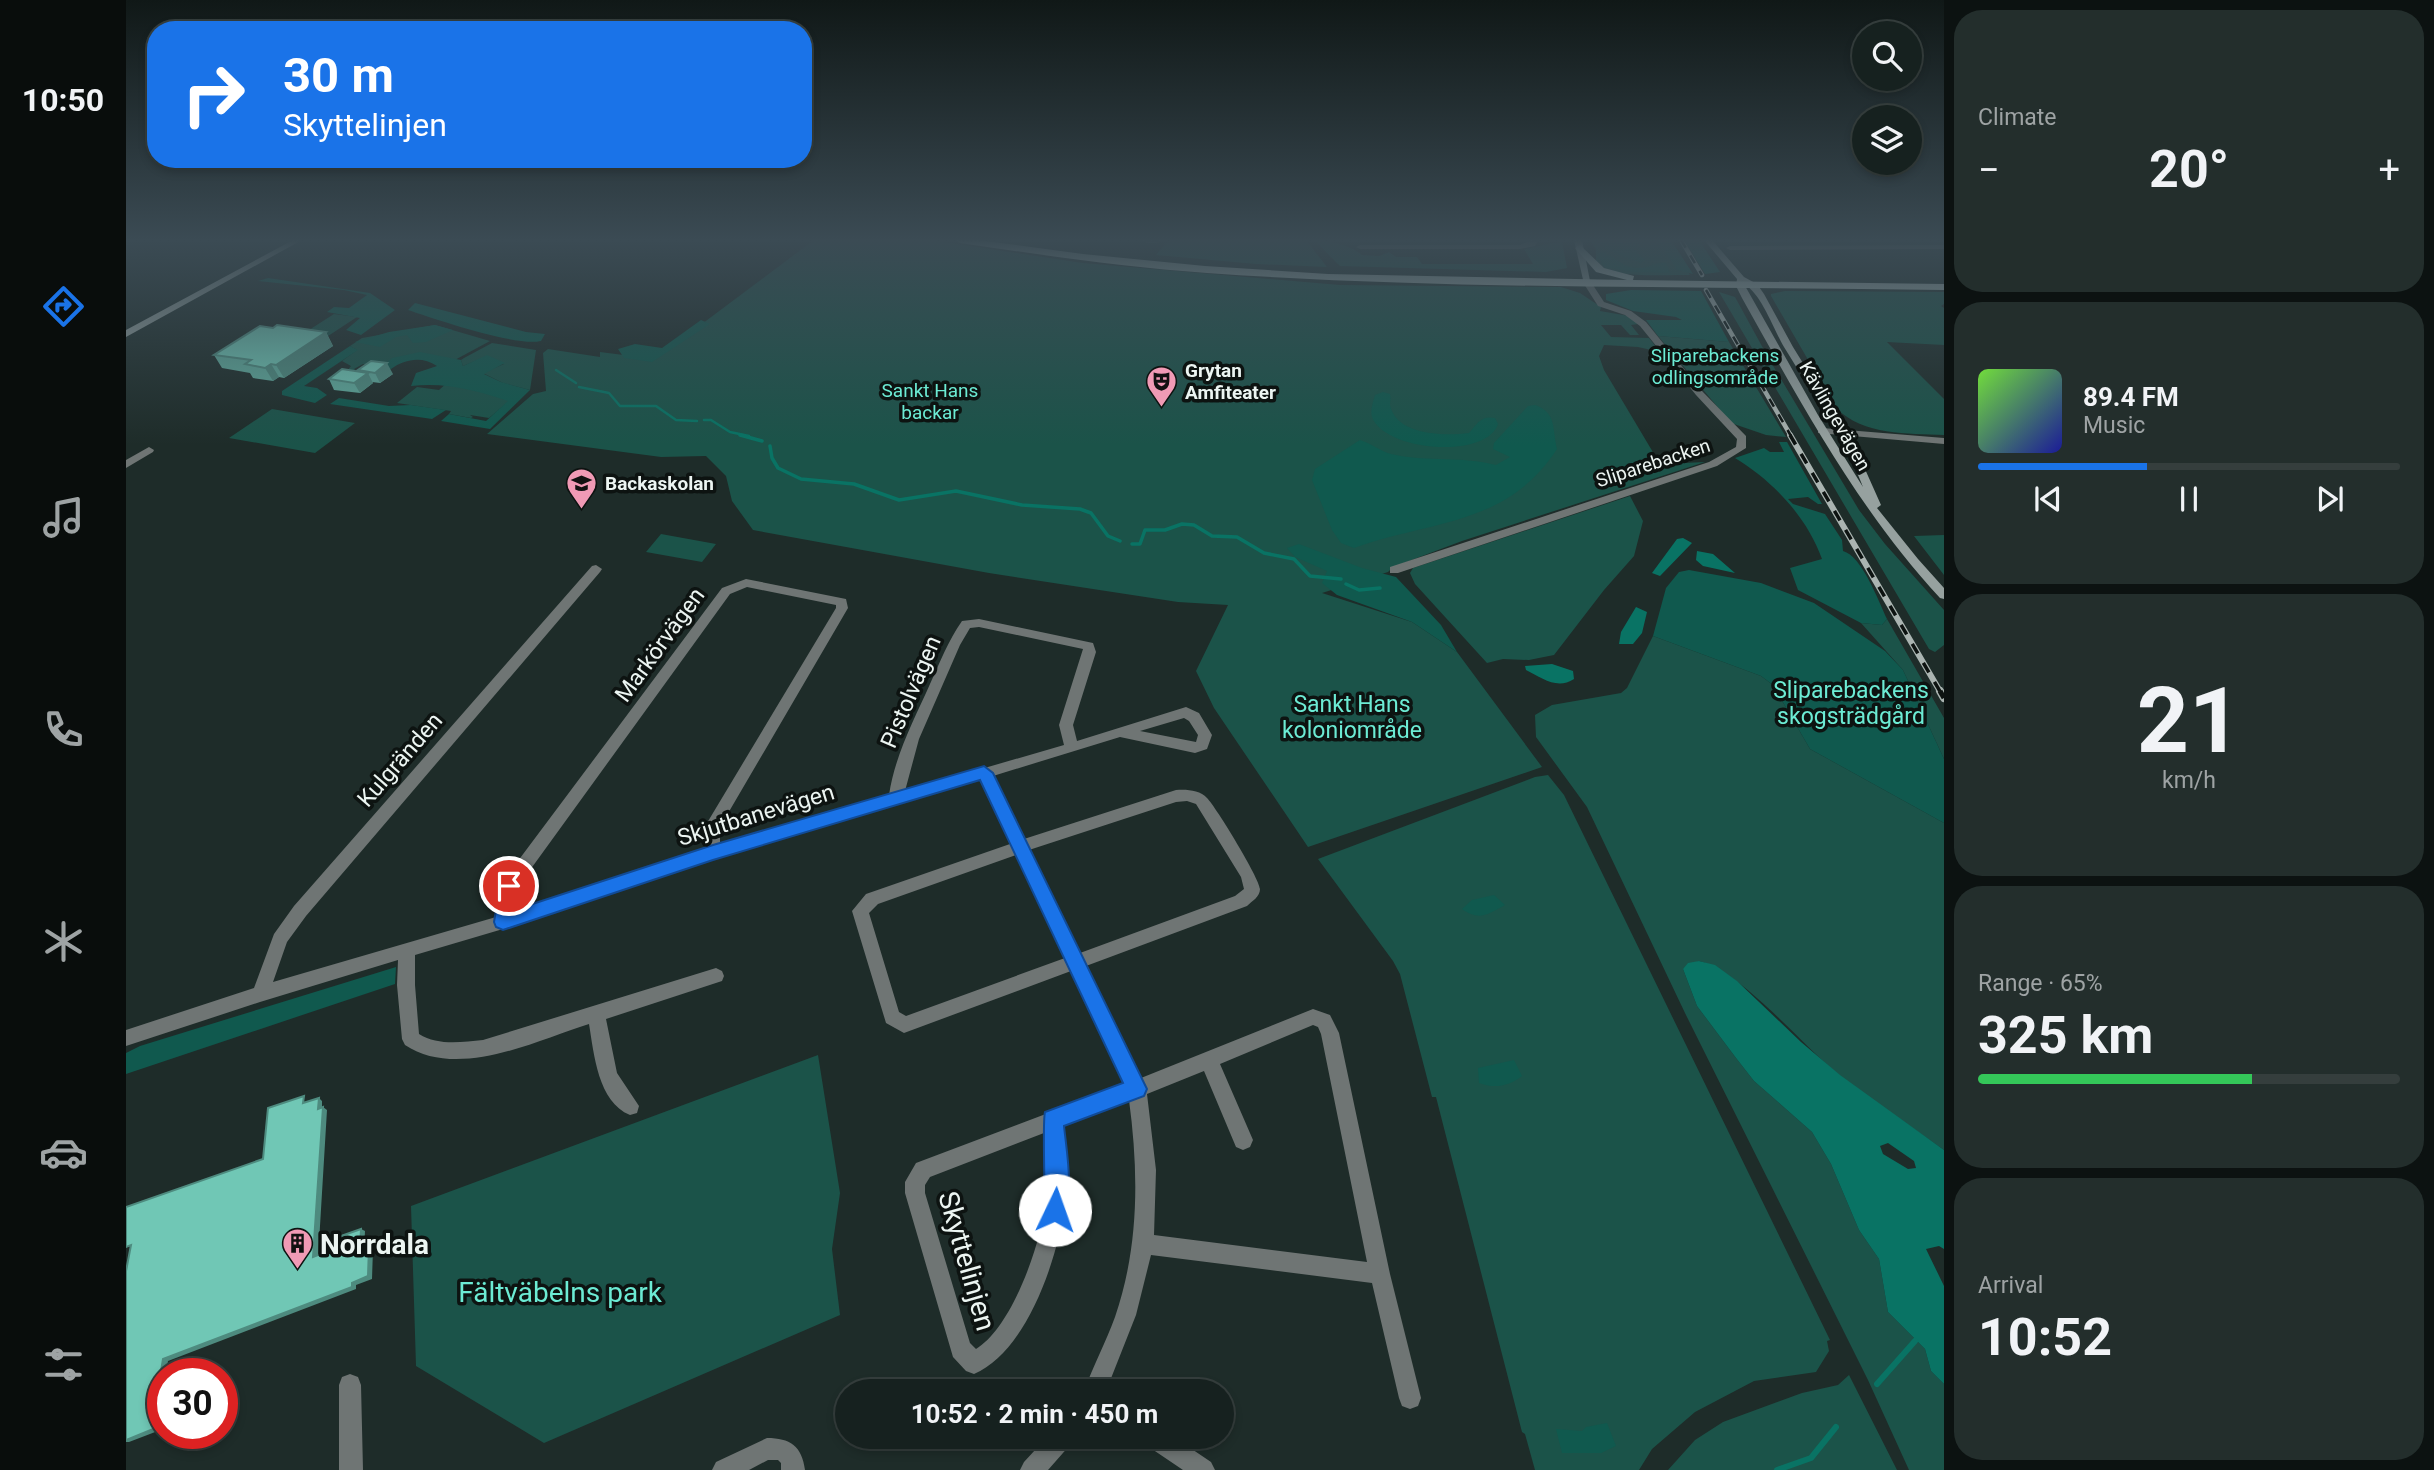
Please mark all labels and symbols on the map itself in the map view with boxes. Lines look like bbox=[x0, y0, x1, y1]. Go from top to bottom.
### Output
park label: Sliparebackens odlingsområde bbox=[1651, 344, 1779, 389]
street label: Kävlingevägen bbox=[1794, 357, 1876, 475]
place label: Grytan Amfiteater bbox=[1185, 359, 1276, 404]
theatre icon: Grytan Amfiteater bbox=[1145, 364, 1179, 408]
park label: Sankt Hans backar bbox=[882, 379, 978, 424]
street label: Sliparebacken bbox=[1593, 434, 1713, 492]
school or university icon: Backaskolan bbox=[565, 466, 599, 510]
place label: Backaskolan bbox=[605, 472, 714, 495]
street label: Markörvägen bbox=[610, 583, 710, 707]
street label: Pistolvägen bbox=[875, 632, 947, 752]
park label: Sliparebackens skogsträdgård bbox=[1773, 677, 1929, 730]
park label: Sankt Hans koloniområde bbox=[1282, 691, 1422, 744]
street label: Kulgränden bbox=[352, 707, 448, 813]
street label: Skjutbanevägen bbox=[674, 778, 838, 852]
pin bbox=[479, 856, 539, 916]
position arrow bbox=[1018, 1173, 1092, 1247]
street label: Skyttelinjen bbox=[931, 1188, 1003, 1334]
building icon: Norrdala bbox=[280, 1227, 314, 1271]
place label: Norrdala bbox=[320, 1228, 429, 1261]
park label: Fältväbelns park bbox=[458, 1276, 663, 1309]
speed limit sign: 30 bbox=[147, 1358, 238, 1449]

